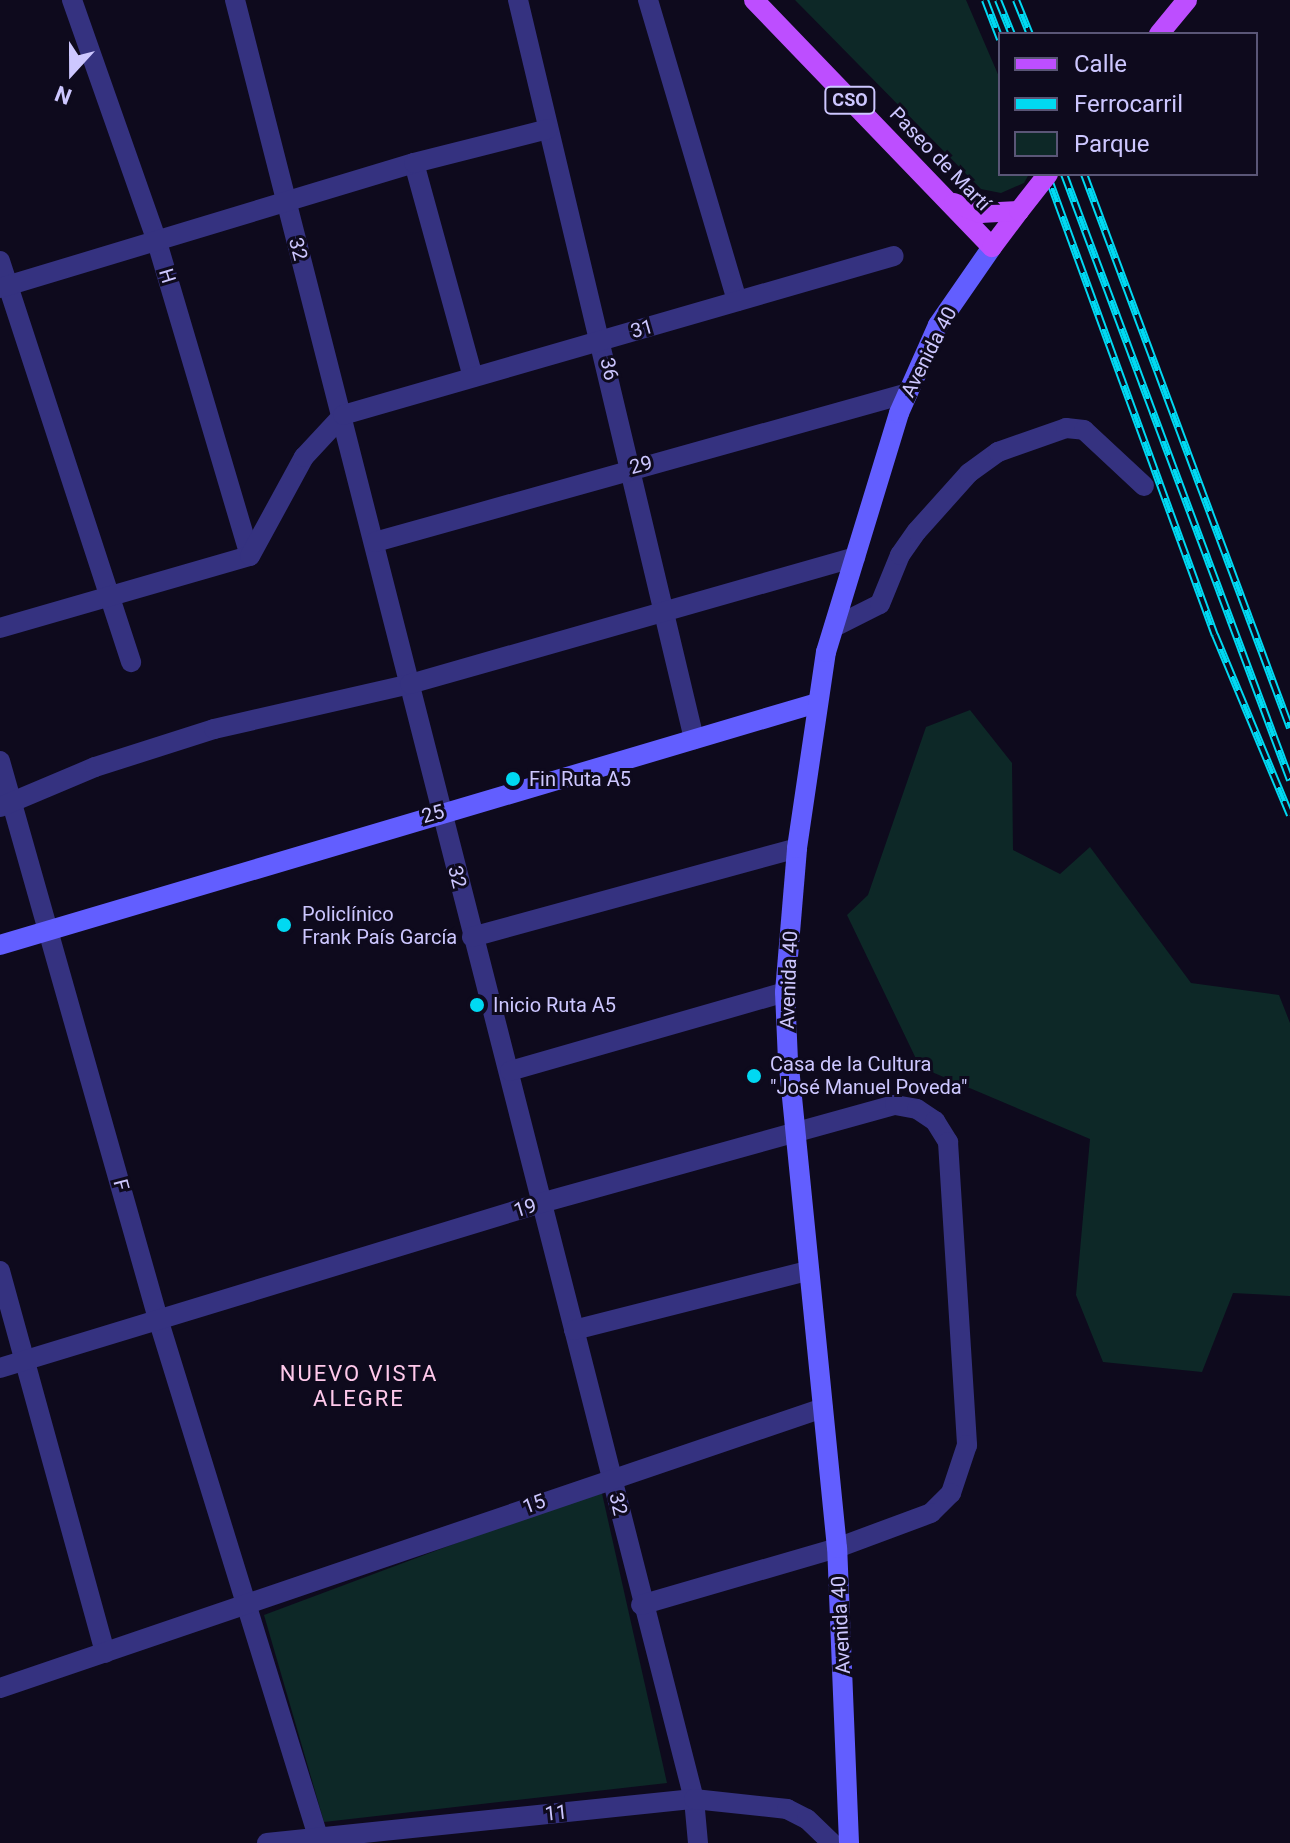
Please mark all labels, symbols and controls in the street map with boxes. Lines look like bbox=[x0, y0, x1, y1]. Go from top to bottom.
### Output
north arrow bbox=[32, 32, 112, 112]
legend bbox=[998, 32, 1258, 176]
text: Calle bbox=[1074, 50, 1127, 78]
text: N bbox=[51, 80, 75, 109]
road number: CSO bbox=[824, 86, 876, 114]
text: Ferrocarril bbox=[1074, 90, 1183, 118]
street label: Paseo de Martí bbox=[885, 102, 995, 216]
text: Parque bbox=[1074, 130, 1150, 158]
street label: 32 bbox=[283, 235, 313, 263]
street label: H bbox=[153, 266, 181, 286]
street label: Avenida 40 bbox=[896, 303, 962, 401]
street label: 31 bbox=[628, 314, 656, 344]
street label: 36 bbox=[595, 355, 623, 383]
street label: 29 bbox=[627, 450, 655, 480]
place label: Fin Ruta A5 bbox=[529, 767, 631, 791]
marker: Fin Ruta A5 bbox=[504, 770, 522, 788]
street label: 25 bbox=[419, 799, 447, 829]
street label: 32 bbox=[443, 863, 471, 891]
place label: Policlínico Frank País García bbox=[302, 902, 457, 949]
marker: Policlínico Frank País García bbox=[273, 914, 295, 936]
street label: Avenida 40 bbox=[775, 930, 803, 1030]
place label: Inicio Ruta A5 bbox=[493, 993, 616, 1017]
marker: Inicio Ruta A5 bbox=[468, 996, 486, 1014]
place label: Casa de la Cultura "José Manuel Poveda" bbox=[770, 1052, 967, 1099]
marker: Casa de la Cultura "José Manuel Poveda" bbox=[745, 1067, 763, 1085]
street label: F bbox=[108, 1177, 134, 1193]
street label: 19 bbox=[511, 1193, 539, 1223]
district label: NUEVO VISTA ALEGRE bbox=[280, 1360, 438, 1412]
street label: 15 bbox=[519, 1489, 549, 1519]
street label: 32 bbox=[604, 1490, 632, 1518]
street label: Avenida 40 bbox=[826, 1575, 856, 1675]
street label: 11 bbox=[544, 1800, 568, 1826]

